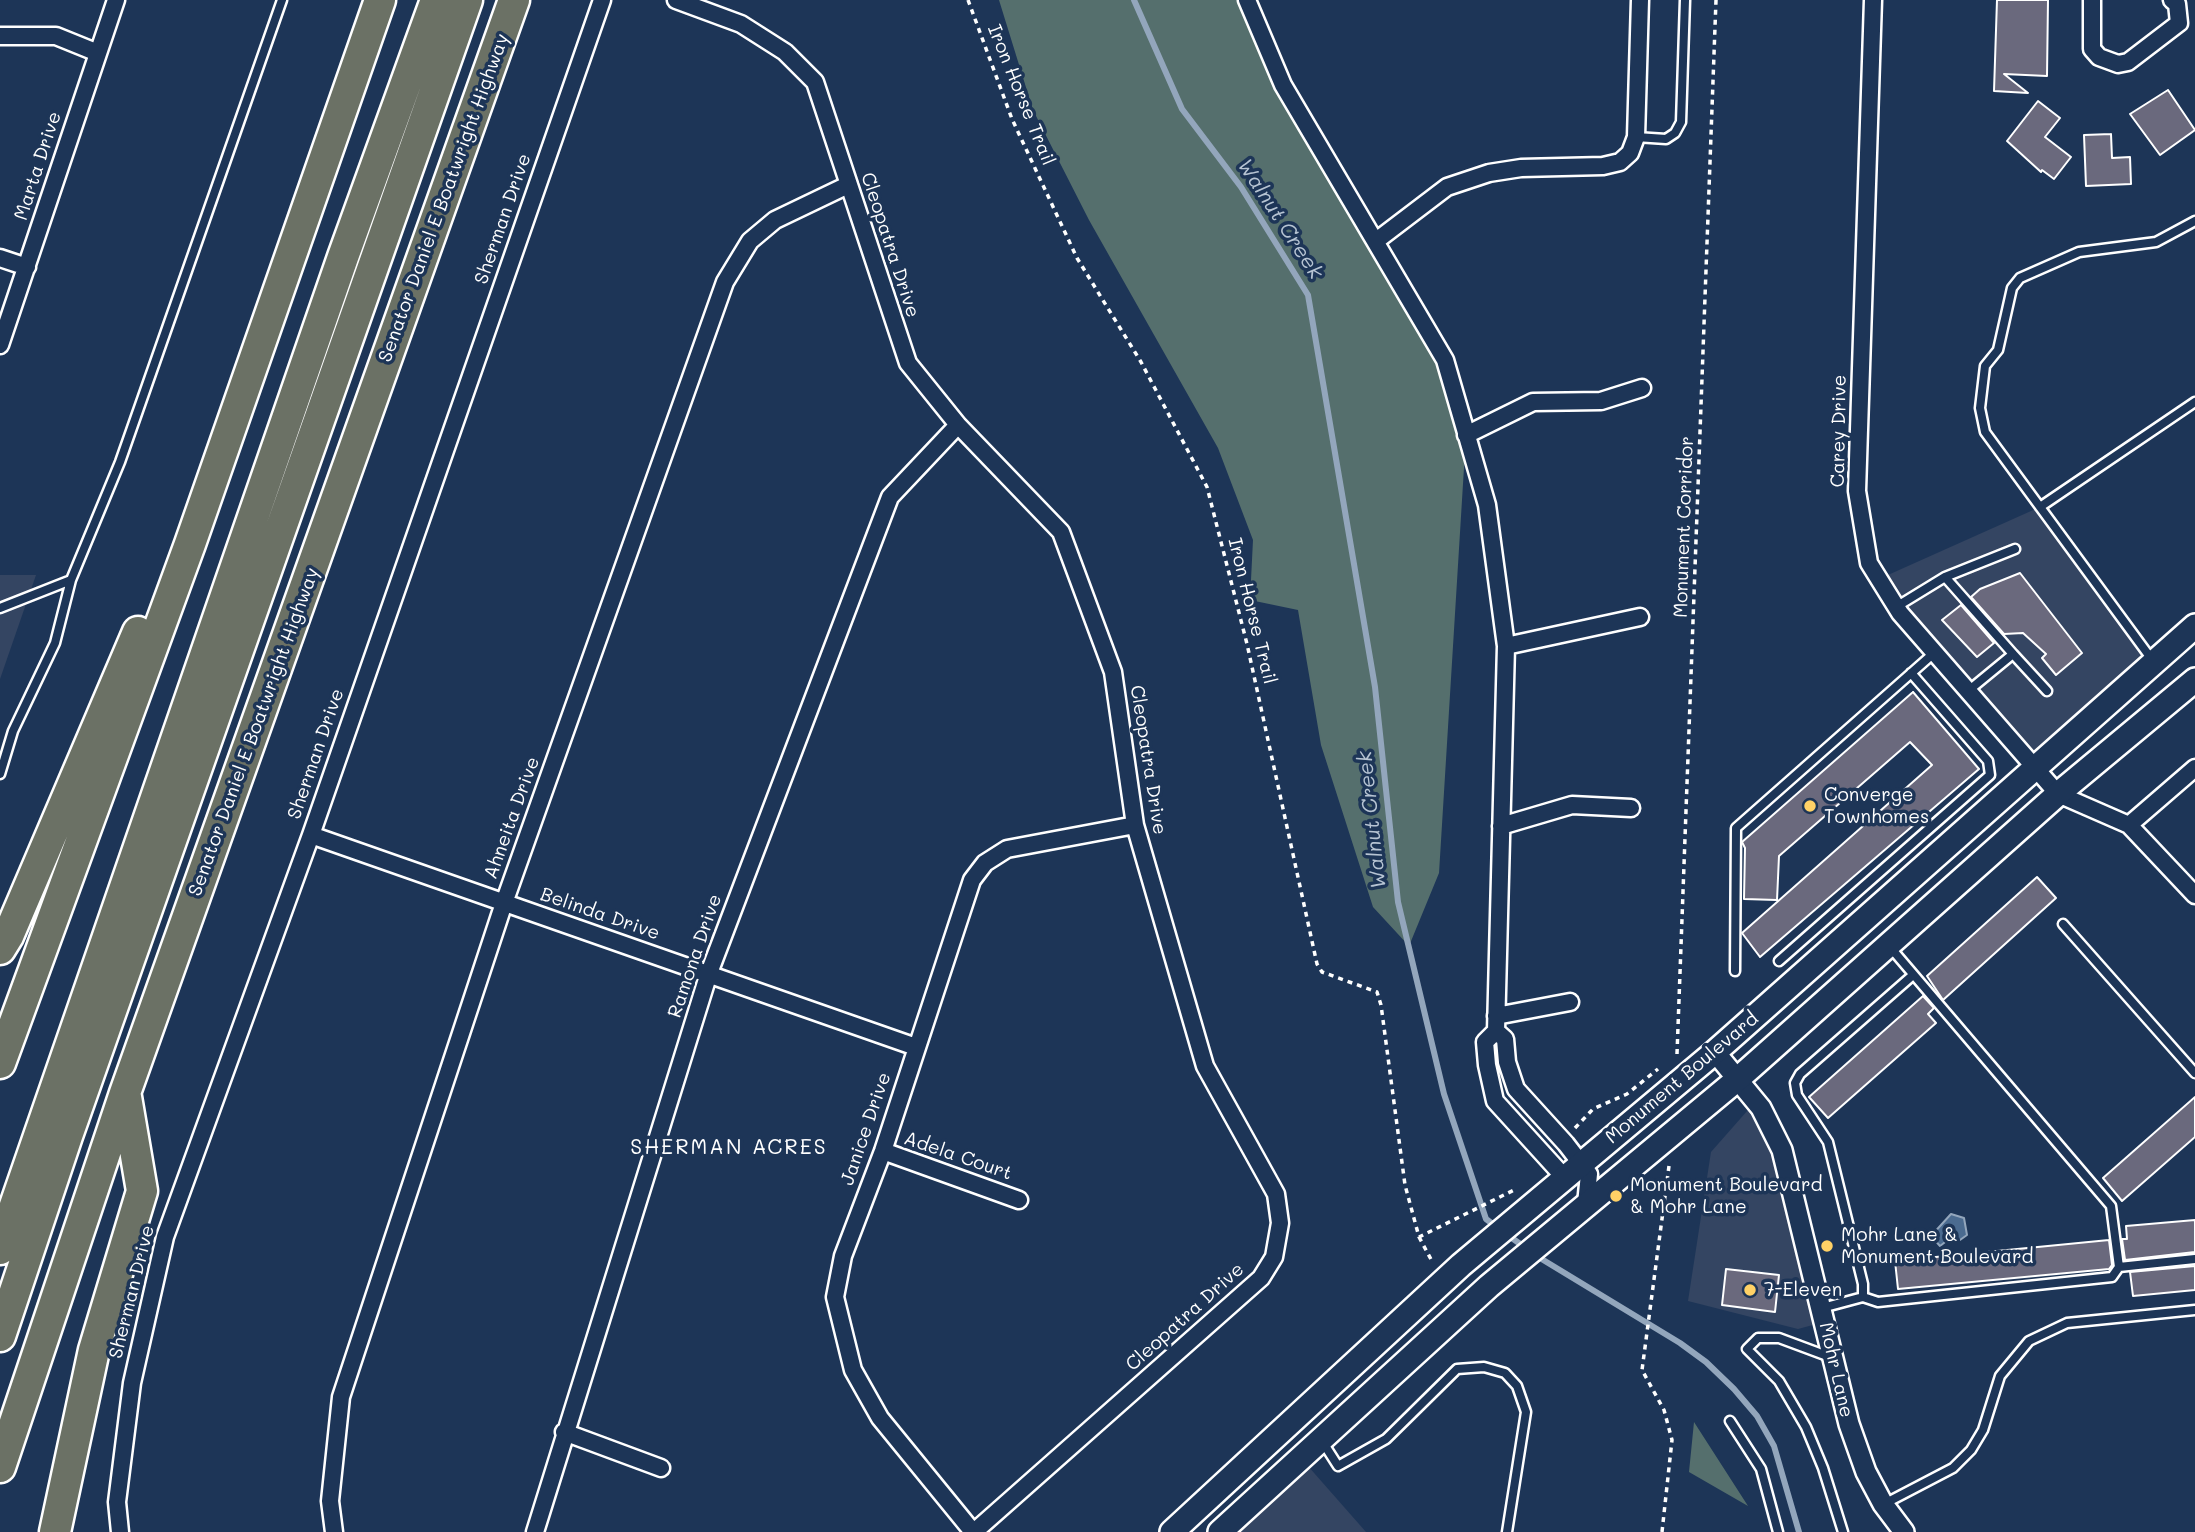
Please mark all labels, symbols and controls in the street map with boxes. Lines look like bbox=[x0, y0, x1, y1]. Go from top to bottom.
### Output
street label: Iron Horse Trail bbox=[982, 21, 1060, 169]
street label: Senator Daniel E Boatwright Highway bbox=[374, 31, 514, 365]
street label: Marta Drive bbox=[10, 109, 66, 223]
street label: Sherman Drive bbox=[470, 151, 536, 287]
water label: Walnut Creek bbox=[1232, 154, 1328, 284]
street label: Cleopatra Drive bbox=[856, 170, 924, 320]
street label: Carey Drive bbox=[1827, 374, 1851, 488]
street label: Monument Corridor bbox=[1669, 436, 1699, 618]
street label: Iron Horse Trail bbox=[1223, 536, 1281, 686]
street label: Senator Daniel E Boatwright Highway bbox=[184, 565, 324, 899]
street label: Cleopatra Drive bbox=[1125, 684, 1171, 836]
street label: Sherman Drive bbox=[283, 686, 349, 822]
water label: Walnut Creek bbox=[1352, 750, 1392, 890]
street label: Ahneita Drive bbox=[479, 754, 545, 882]
place label: Converge Townhomes bbox=[1824, 784, 1929, 828]
marker: Converge Townhomes bbox=[1802, 798, 1818, 814]
street label: Belinda Drive bbox=[537, 883, 663, 945]
street label: Ramona Drive bbox=[663, 891, 727, 1021]
street label: Monument Boulevard bbox=[1601, 1007, 1763, 1149]
street label: Janice Drive bbox=[836, 1070, 896, 1188]
street label: Adela Court bbox=[901, 1127, 1015, 1185]
district label: SHERMAN ACRES bbox=[632, 1135, 826, 1161]
place label: Monument Boulevard & Mohr Lane bbox=[1630, 1174, 1823, 1218]
marker: Monument Boulevard & Mohr Lane bbox=[1608, 1188, 1624, 1204]
street label: Sherman Drive bbox=[104, 1223, 160, 1361]
place label: Mohr Lane & Monument Boulevard bbox=[1841, 1224, 2034, 1268]
marker: Mohr Lane & Monument Boulevard bbox=[1819, 1238, 1835, 1254]
street label: Cleopatra Drive bbox=[1121, 1258, 1249, 1376]
place label: 7-Eleven bbox=[1764, 1279, 1842, 1301]
marker: 7-Eleven bbox=[1742, 1282, 1758, 1298]
street label: Mohr Lane bbox=[1814, 1320, 1858, 1420]

